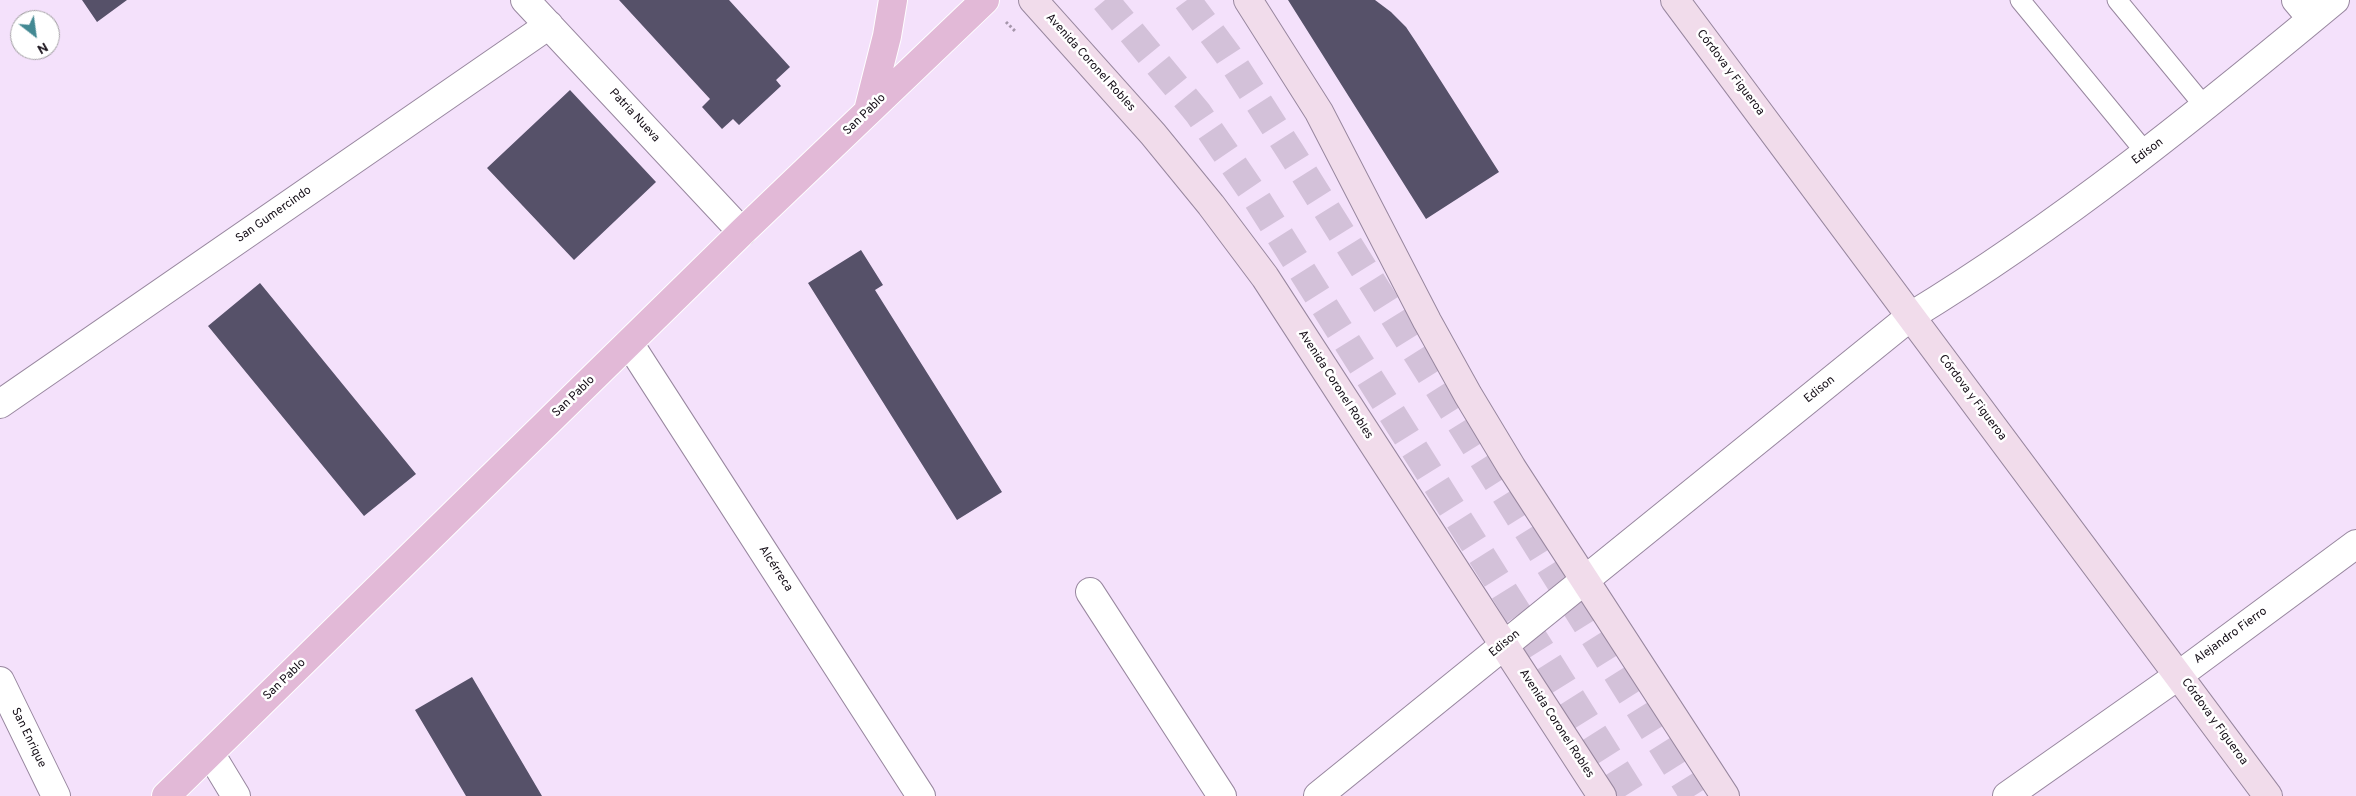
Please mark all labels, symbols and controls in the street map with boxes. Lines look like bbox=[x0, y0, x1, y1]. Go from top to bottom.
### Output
north arrow bbox=[10, 10, 60, 60]
street label: Avenida Coronel Robles bbox=[1042, 11, 1138, 115]
street label: Córdova y Figueroa bbox=[1693, 27, 1767, 119]
text: N bbox=[34, 38, 51, 57]
street label: Patria Nueva bbox=[606, 86, 662, 146]
street label: San Pablo bbox=[841, 91, 889, 139]
street label: Edison bbox=[2130, 136, 2166, 168]
street label: San Gumercindo bbox=[233, 184, 315, 246]
street label: Avenida Coronel Robles bbox=[1294, 328, 1376, 442]
street label: Córdova y Figueroa bbox=[1935, 352, 2009, 444]
street label: San Pablo bbox=[550, 373, 598, 421]
street label: Edison bbox=[1802, 373, 1838, 407]
street label: Alcérreca bbox=[755, 543, 795, 595]
street label: Alejandro Fierro bbox=[2192, 605, 2270, 667]
street label: Edison bbox=[1487, 627, 1523, 661]
street label: San Pablo bbox=[261, 656, 309, 704]
street label: Avenida Coronel Robles bbox=[1515, 667, 1597, 781]
street label: Córdova y Figueroa bbox=[2178, 676, 2250, 768]
street label: San Enrique bbox=[7, 706, 49, 770]

